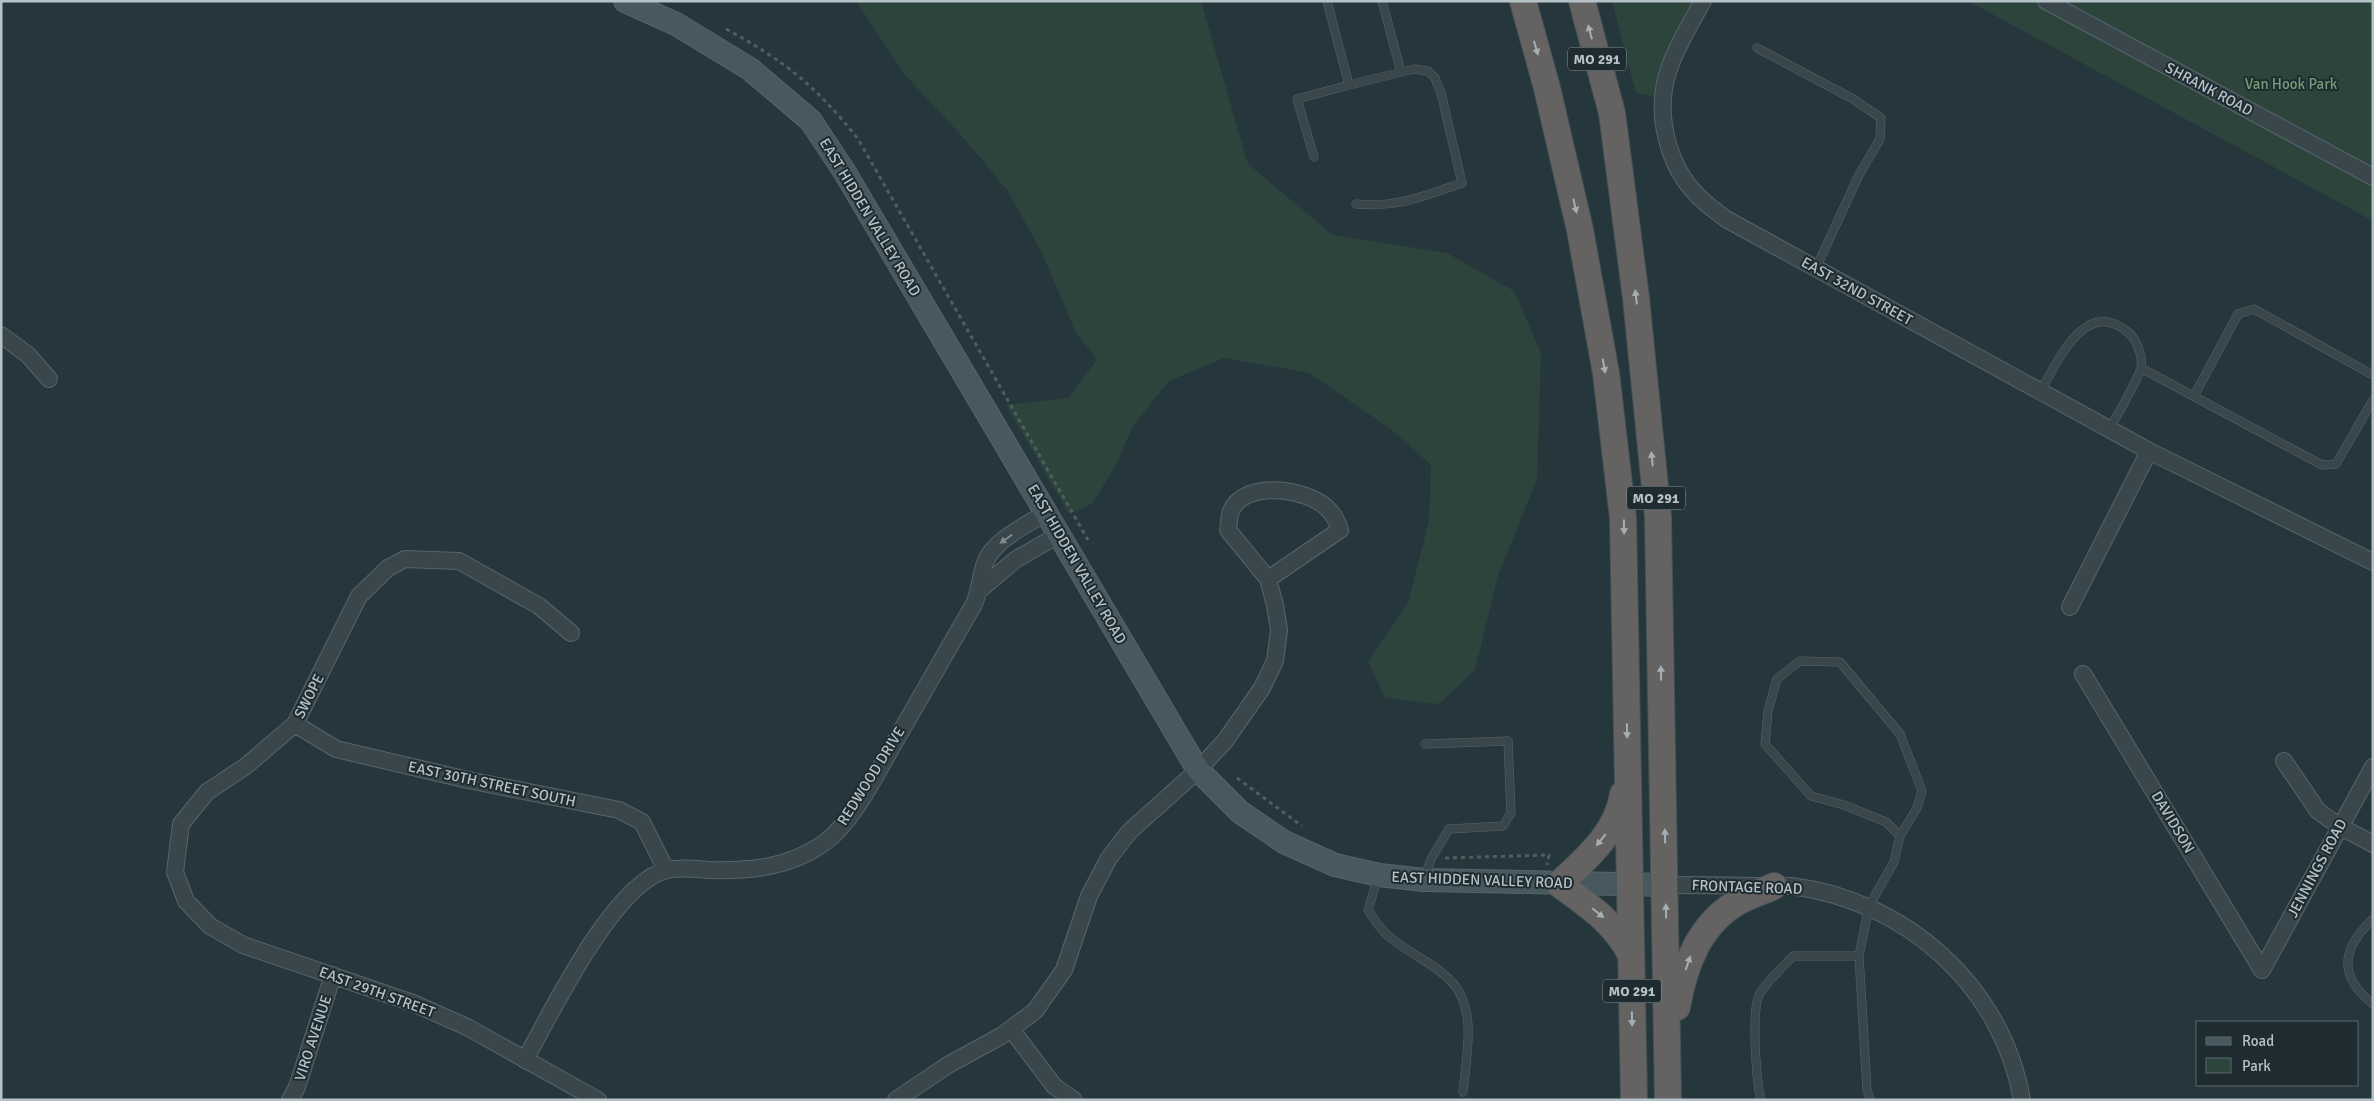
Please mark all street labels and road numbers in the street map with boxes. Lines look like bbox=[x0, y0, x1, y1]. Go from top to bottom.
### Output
road number: MO 291 bbox=[1568, 48, 1626, 70]
street label: SHRANK ROAD bbox=[2162, 58, 2256, 120]
street label: EAST HIDDEN VALLEY ROAD bbox=[816, 135, 924, 299]
street label: EAST 32ND STREET bbox=[1798, 253, 1916, 329]
street label: EAST HIDDEN VALLEY ROAD bbox=[1024, 481, 1130, 647]
road number: MO 291 bbox=[1627, 486, 1685, 509]
street label: SWOPE bbox=[290, 671, 328, 721]
street label: REDWOOD DRIVE bbox=[833, 723, 909, 829]
street label: EAST 30TH STREET SOUTH bbox=[407, 757, 577, 811]
street label: DAVIDSON bbox=[2148, 788, 2198, 856]
street label: JENNINGS ROAD bbox=[2284, 816, 2350, 920]
street label: EAST HIDDEN VALLEY ROAD bbox=[1391, 868, 1573, 892]
street label: FRONTAGE ROAD bbox=[1691, 876, 1803, 898]
street label: EAST 29TH STREET bbox=[317, 963, 438, 1022]
road number: MO 291 bbox=[1603, 979, 1661, 1002]
street label: VIRO AVENUE bbox=[291, 993, 335, 1083]

